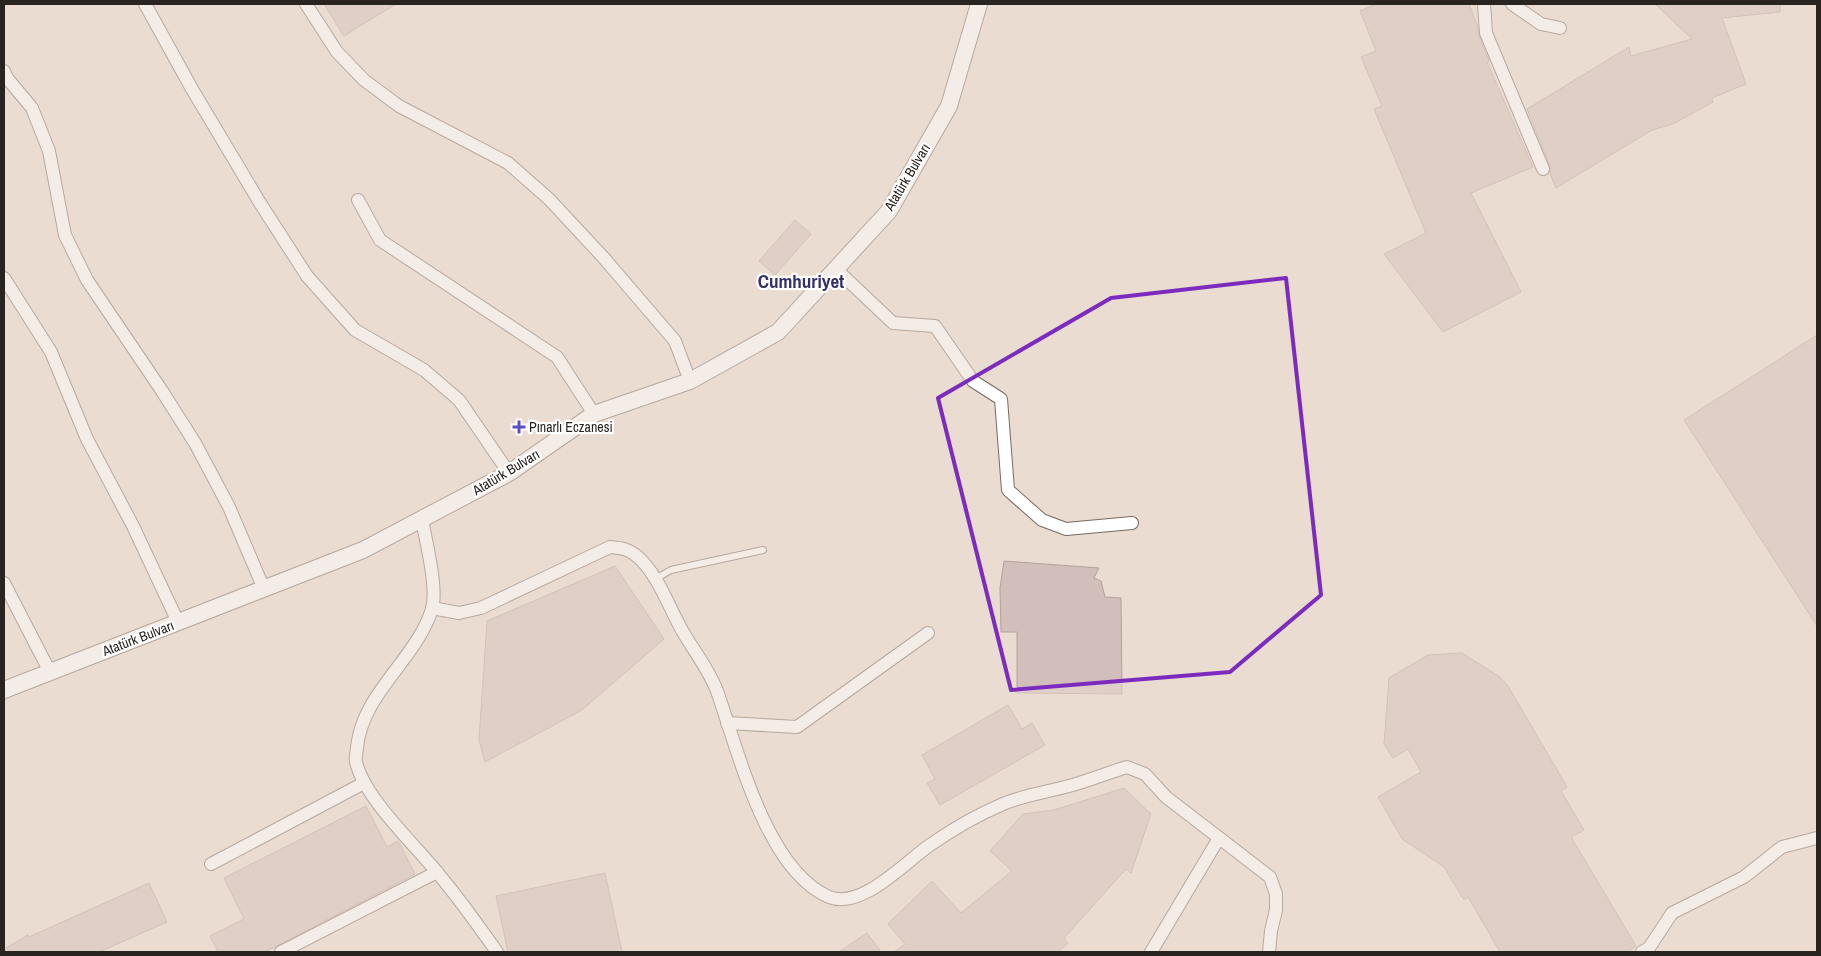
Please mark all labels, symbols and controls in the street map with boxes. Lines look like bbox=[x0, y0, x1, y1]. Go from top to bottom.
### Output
street label: Atatürk Bulvarı bbox=[879, 140, 934, 215]
district label: Cumhuriyet bbox=[758, 268, 844, 294]
place label: Pınarlı Eczanesi bbox=[529, 418, 613, 436]
marker: Pınarlı Eczanesi bbox=[513, 421, 525, 433]
street label: Atatürk Bulvarı bbox=[468, 445, 543, 500]
street label: Atatürk Bulvarı bbox=[99, 616, 176, 660]

